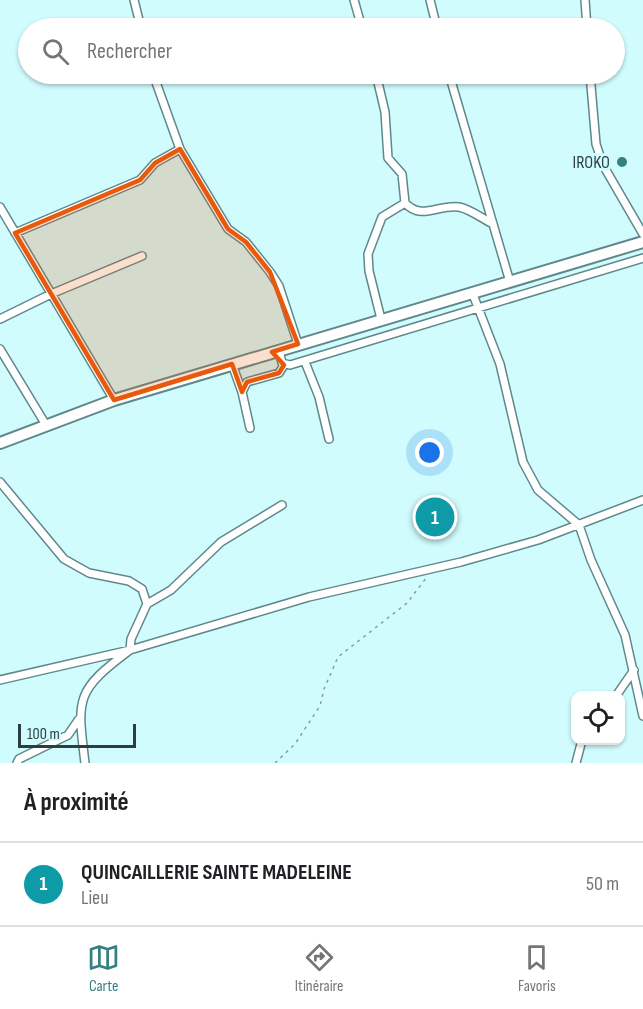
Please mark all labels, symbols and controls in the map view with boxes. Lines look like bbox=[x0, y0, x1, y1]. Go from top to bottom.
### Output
search box bbox=[18, 18, 625, 84]
icon: search bbox=[39, 35, 72, 68]
text: Rechercher bbox=[87, 38, 172, 65]
place label: IROKO bbox=[573, 152, 610, 173]
marker: IROKO bbox=[615, 155, 629, 169]
your location bbox=[415, 438, 444, 467]
pin: 1 bbox=[416, 494, 454, 540]
map controls bbox=[571, 691, 625, 745]
button: locate bbox=[571, 691, 625, 745]
scale bar bbox=[18, 721, 136, 748]
text: 100 m bbox=[27, 725, 60, 744]
text: À proximité bbox=[24, 787, 129, 818]
text: QUINCAILLERIE SAINTE MADELEINE bbox=[81, 859, 352, 886]
text: 1 bbox=[40, 872, 47, 896]
text: 50 m bbox=[586, 872, 619, 896]
text: Lieu bbox=[81, 886, 109, 910]
tab: Carte bbox=[87, 941, 120, 996]
tab: Itinéraire bbox=[295, 941, 343, 996]
tab: Favoris bbox=[518, 941, 556, 996]

